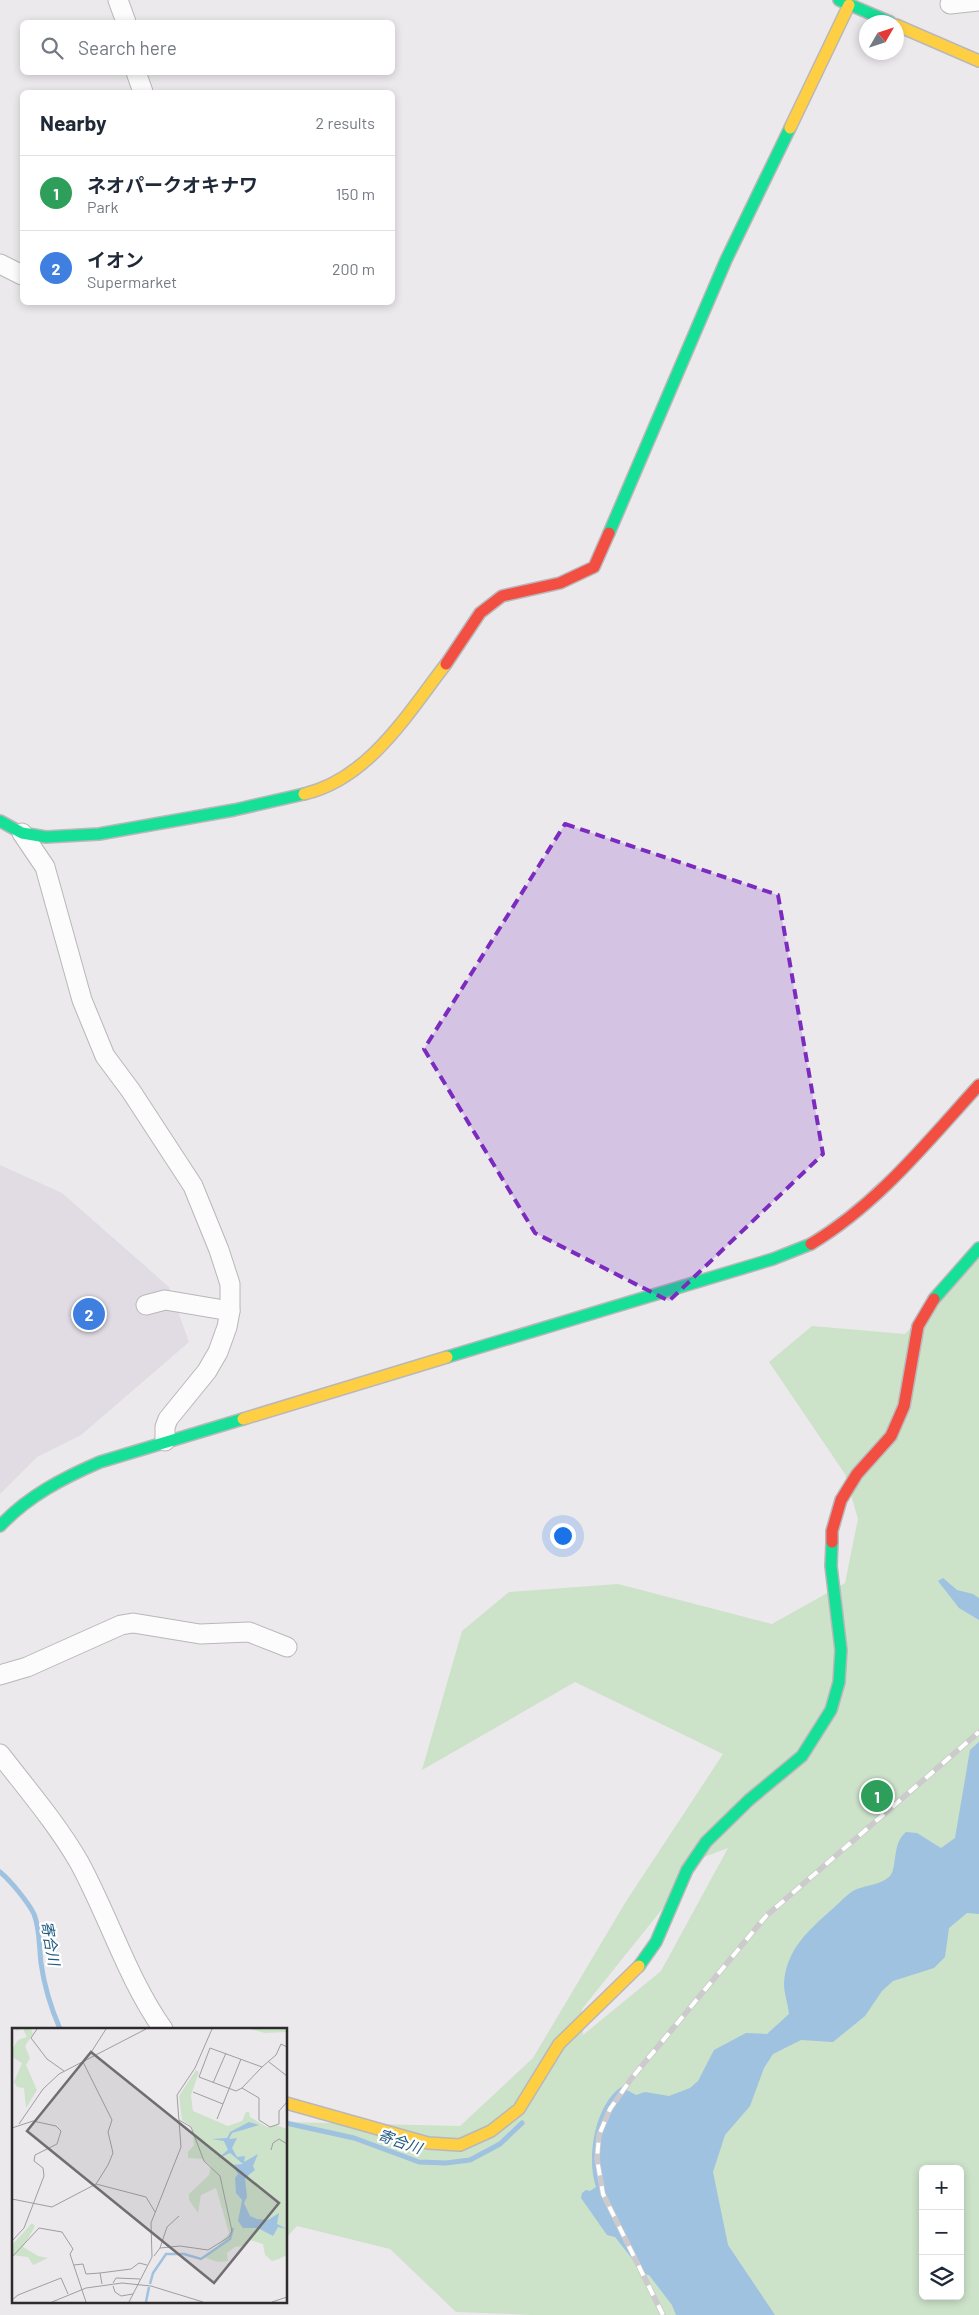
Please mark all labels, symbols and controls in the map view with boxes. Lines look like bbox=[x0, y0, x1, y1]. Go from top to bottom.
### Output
north arrow bbox=[859, 15, 904, 60]
search box bbox=[20, 20, 395, 75]
icon: search bbox=[38, 34, 66, 62]
text: Search here bbox=[78, 36, 177, 59]
text: Nearby bbox=[40, 110, 106, 135]
text: 2 results bbox=[316, 113, 375, 132]
text: ネオパークオキナワ bbox=[87, 173, 258, 196]
text: 1 bbox=[53, 184, 59, 203]
text: 150 m bbox=[336, 184, 375, 203]
text: Park bbox=[87, 197, 118, 216]
text: イオン bbox=[87, 248, 144, 271]
text: 2 bbox=[52, 259, 60, 278]
text: 200 m bbox=[332, 259, 375, 278]
text: Supermarket bbox=[87, 272, 177, 291]
pin: 2 bbox=[73, 1295, 105, 1333]
your location bbox=[550, 1523, 576, 1549]
pin: 1 bbox=[861, 1777, 893, 1815]
water label: 寄合川 bbox=[38, 1919, 64, 1969]
inset map bbox=[12, 2028, 288, 2302]
water label: 寄合川 bbox=[376, 2125, 426, 2157]
map controls bbox=[919, 2165, 964, 2300]
button: + bbox=[919, 2165, 964, 2210]
button: − bbox=[919, 2210, 964, 2255]
button: layers bbox=[919, 2255, 964, 2300]

